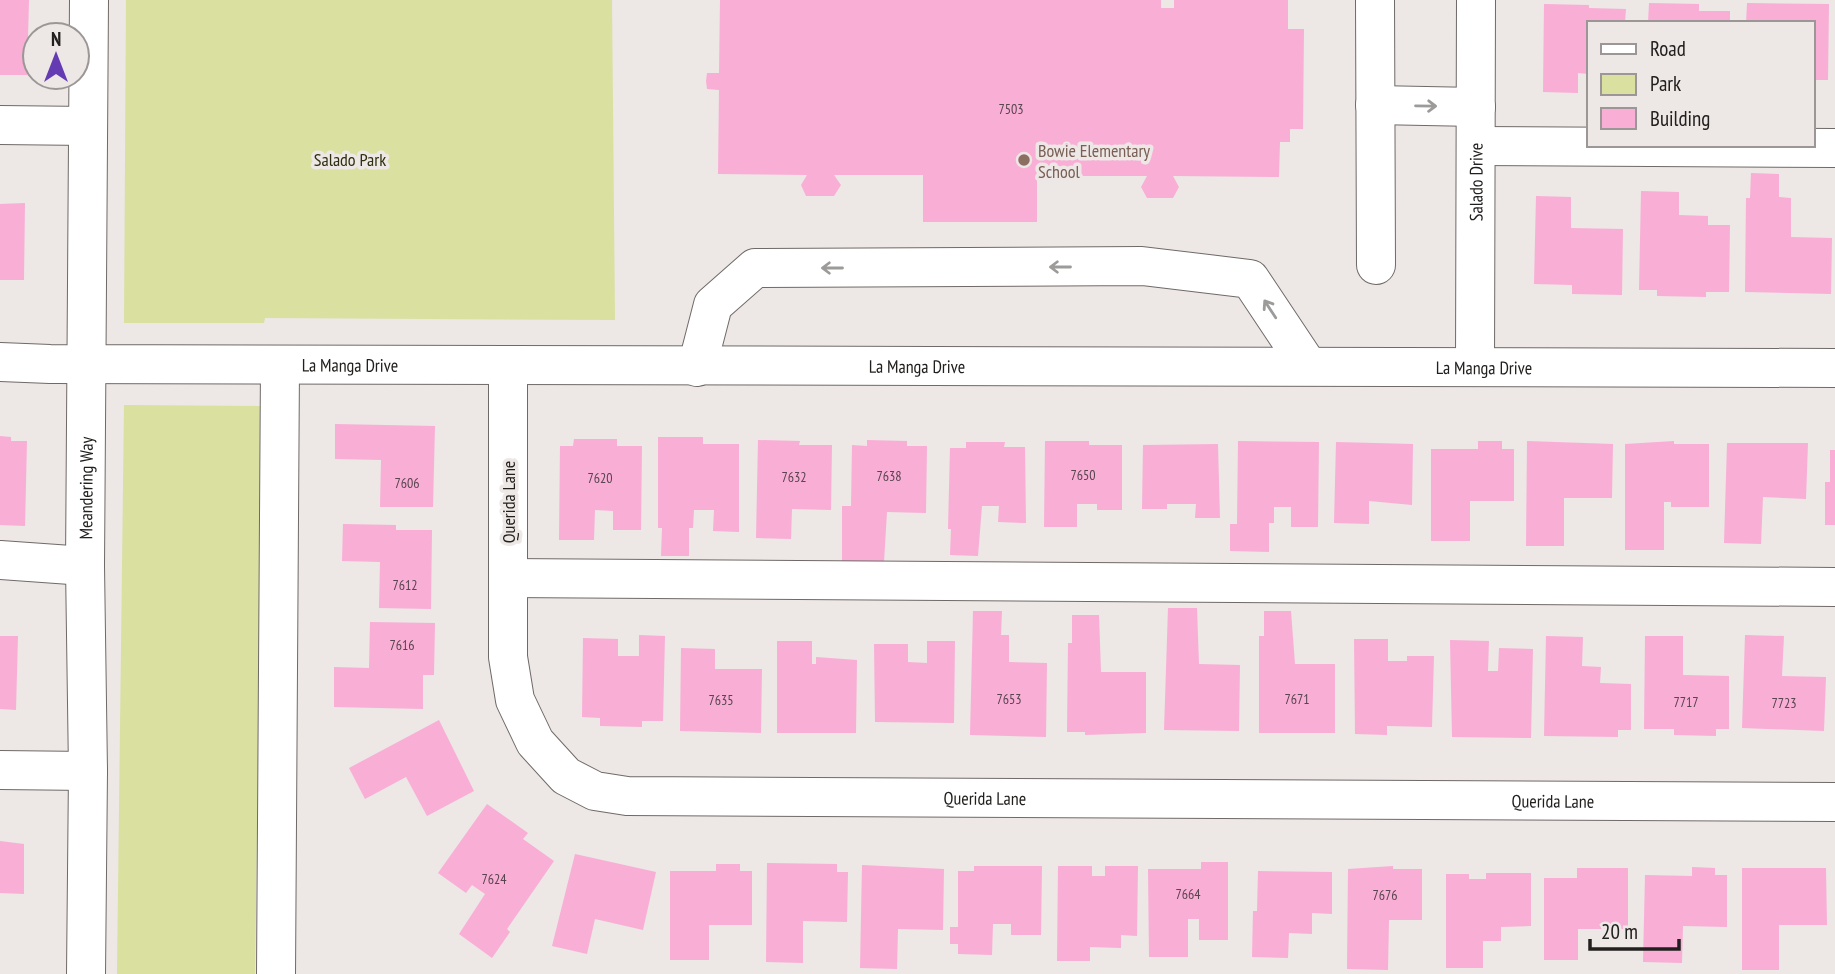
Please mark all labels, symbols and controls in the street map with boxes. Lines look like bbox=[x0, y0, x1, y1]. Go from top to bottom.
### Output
north arrow bbox=[21, 21, 91, 91]
legend bbox=[1587, 21, 1814, 147]
text: N bbox=[51, 27, 61, 51]
text: Road bbox=[1650, 35, 1686, 62]
text: Park bbox=[1650, 70, 1681, 97]
house number: 7503 bbox=[998, 100, 1024, 118]
one-way arrow bbox=[1414, 100, 1437, 113]
text: Building bbox=[1650, 105, 1710, 132]
place label: Bowie Elementary School bbox=[1038, 139, 1150, 183]
street label: Salado Drive bbox=[1464, 143, 1487, 221]
park label: Salado Park bbox=[314, 148, 386, 171]
marker: Bowie Elementary School bbox=[1016, 152, 1032, 168]
one-way arrow bbox=[1049, 260, 1072, 273]
one-way arrow bbox=[821, 261, 844, 275]
one-way arrow bbox=[1263, 300, 1277, 319]
street label: La Manga Drive bbox=[302, 353, 398, 376]
street label: La Manga Drive bbox=[869, 354, 965, 378]
street label: La Manga Drive bbox=[1436, 356, 1532, 379]
street label: Meandering Way bbox=[74, 436, 97, 540]
street label: Querida Lane bbox=[497, 461, 520, 543]
house number: 7650 bbox=[1070, 466, 1096, 484]
house number: 7638 bbox=[876, 467, 902, 485]
house number: 7632 bbox=[781, 468, 807, 486]
house number: 7620 bbox=[587, 469, 613, 487]
house number: 7606 bbox=[394, 474, 420, 492]
house number: 7612 bbox=[392, 576, 418, 594]
house number: 7616 bbox=[389, 636, 415, 654]
house number: 7653 bbox=[996, 690, 1022, 708]
house number: 7671 bbox=[1284, 690, 1310, 708]
house number: 7635 bbox=[708, 691, 734, 709]
house number: 7717 bbox=[1673, 693, 1699, 711]
house number: 7723 bbox=[1771, 694, 1797, 712]
street label: Querida Lane bbox=[944, 786, 1026, 809]
street label: Querida Lane bbox=[1512, 789, 1594, 812]
house number: 7624 bbox=[481, 870, 507, 888]
house number: 7664 bbox=[1175, 885, 1201, 903]
house number: 7676 bbox=[1372, 886, 1398, 904]
scale bar bbox=[1590, 908, 1679, 952]
text: 20 m bbox=[1601, 918, 1638, 945]

